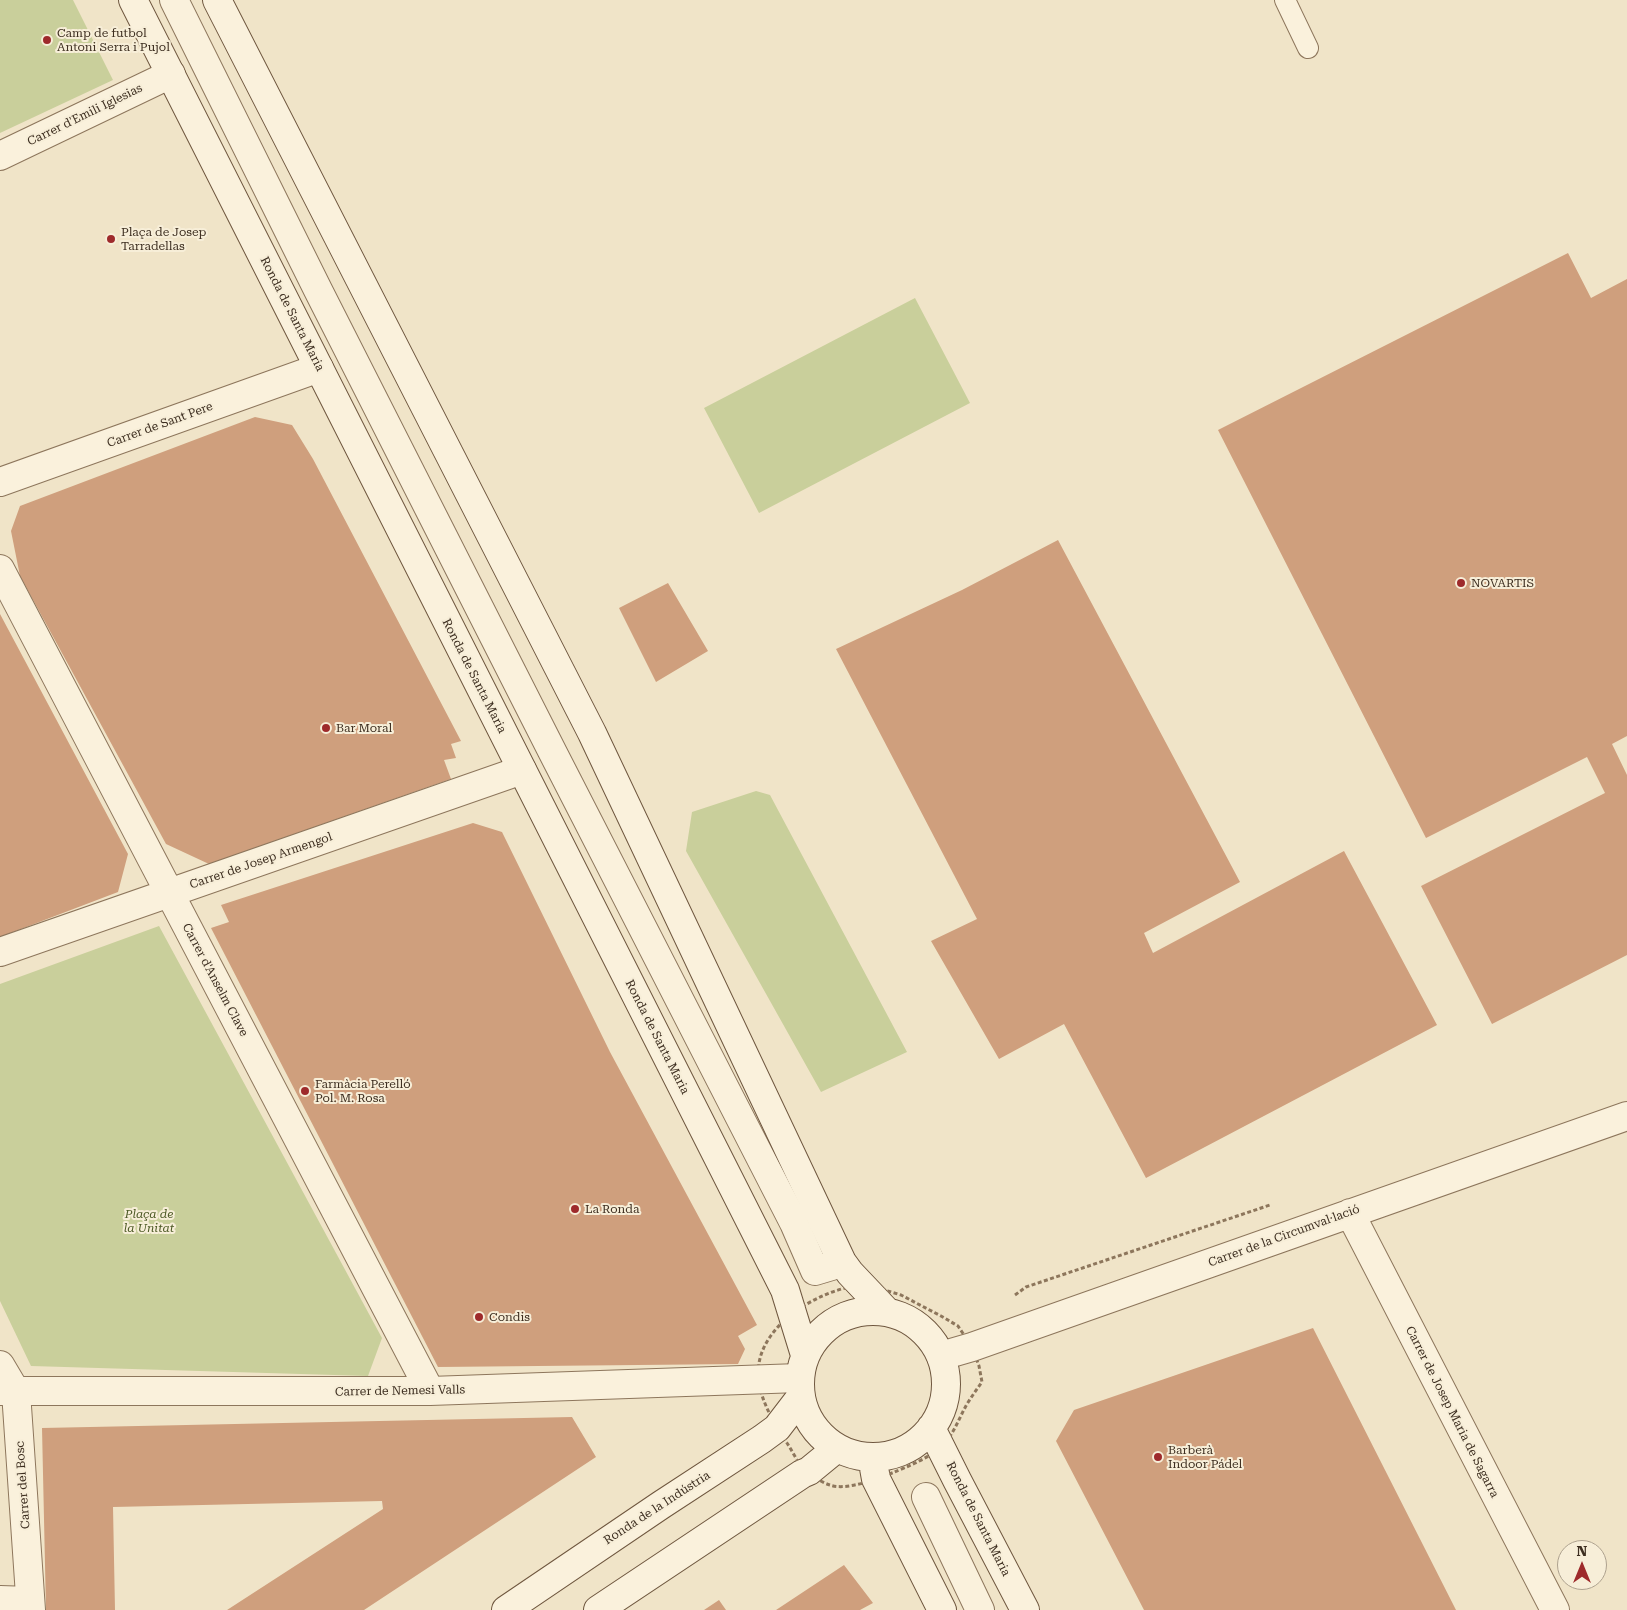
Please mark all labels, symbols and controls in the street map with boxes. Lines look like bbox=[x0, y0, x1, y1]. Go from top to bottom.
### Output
place label: Camp de futbol Antoni Serra i Pujol bbox=[57, 26, 170, 54]
marker: Camp de futbol Antoni Serra i Pujol bbox=[41, 34, 53, 46]
street label: Carrer d'Emili Iglesias bbox=[25, 81, 145, 149]
place label: Plaça de Josep Tarradellas bbox=[121, 225, 206, 253]
marker: Plaça de Josep Tarradellas bbox=[105, 233, 117, 245]
street label: Ronda de Santa Maria bbox=[257, 254, 327, 374]
street label: Carrer de Sant Pere bbox=[105, 399, 215, 451]
place label: NOVARTIS bbox=[1471, 576, 1534, 590]
marker: NOVARTIS bbox=[1455, 577, 1467, 589]
street label: Ronda de Santa Maria bbox=[439, 616, 509, 736]
place label: Bar Moral bbox=[336, 721, 392, 735]
marker: Bar Moral bbox=[320, 722, 332, 734]
street label: Carrer de Josep Armengol bbox=[188, 830, 334, 892]
street label: Carrer d'Anselm Clave bbox=[179, 921, 251, 1039]
street label: Ronda de Santa Maria bbox=[622, 977, 692, 1097]
place label: Farmàcia Perelló Pol. M. Rosa bbox=[315, 1077, 411, 1105]
marker: Farmàcia Perelló Pol. M. Rosa bbox=[299, 1085, 311, 1097]
place label: La Ronda bbox=[585, 1202, 640, 1216]
street label: Carrer de la Circumval·lació bbox=[1206, 1202, 1362, 1270]
marker: La Ronda bbox=[569, 1203, 581, 1215]
park label: Plaça de la Unitat bbox=[124, 1207, 174, 1235]
place label: Condis bbox=[489, 1310, 530, 1324]
marker: Condis bbox=[473, 1311, 485, 1323]
street label: Carrer de Josep Maria de Sagarra bbox=[1402, 1324, 1502, 1500]
street label: Carrer de Nemesi Valls bbox=[335, 1383, 465, 1399]
street label: Carrer del Bosc bbox=[13, 1441, 33, 1529]
place label: Barberà Indoor Pádel bbox=[1168, 1443, 1242, 1471]
marker: Barberà Indoor Pádel bbox=[1152, 1451, 1164, 1463]
street label: Ronda de Santa Maria bbox=[943, 1459, 1013, 1579]
street label: Ronda de la Indústria bbox=[601, 1468, 713, 1548]
north arrow bbox=[1557, 1540, 1607, 1590]
text: N bbox=[1577, 1543, 1587, 1559]

